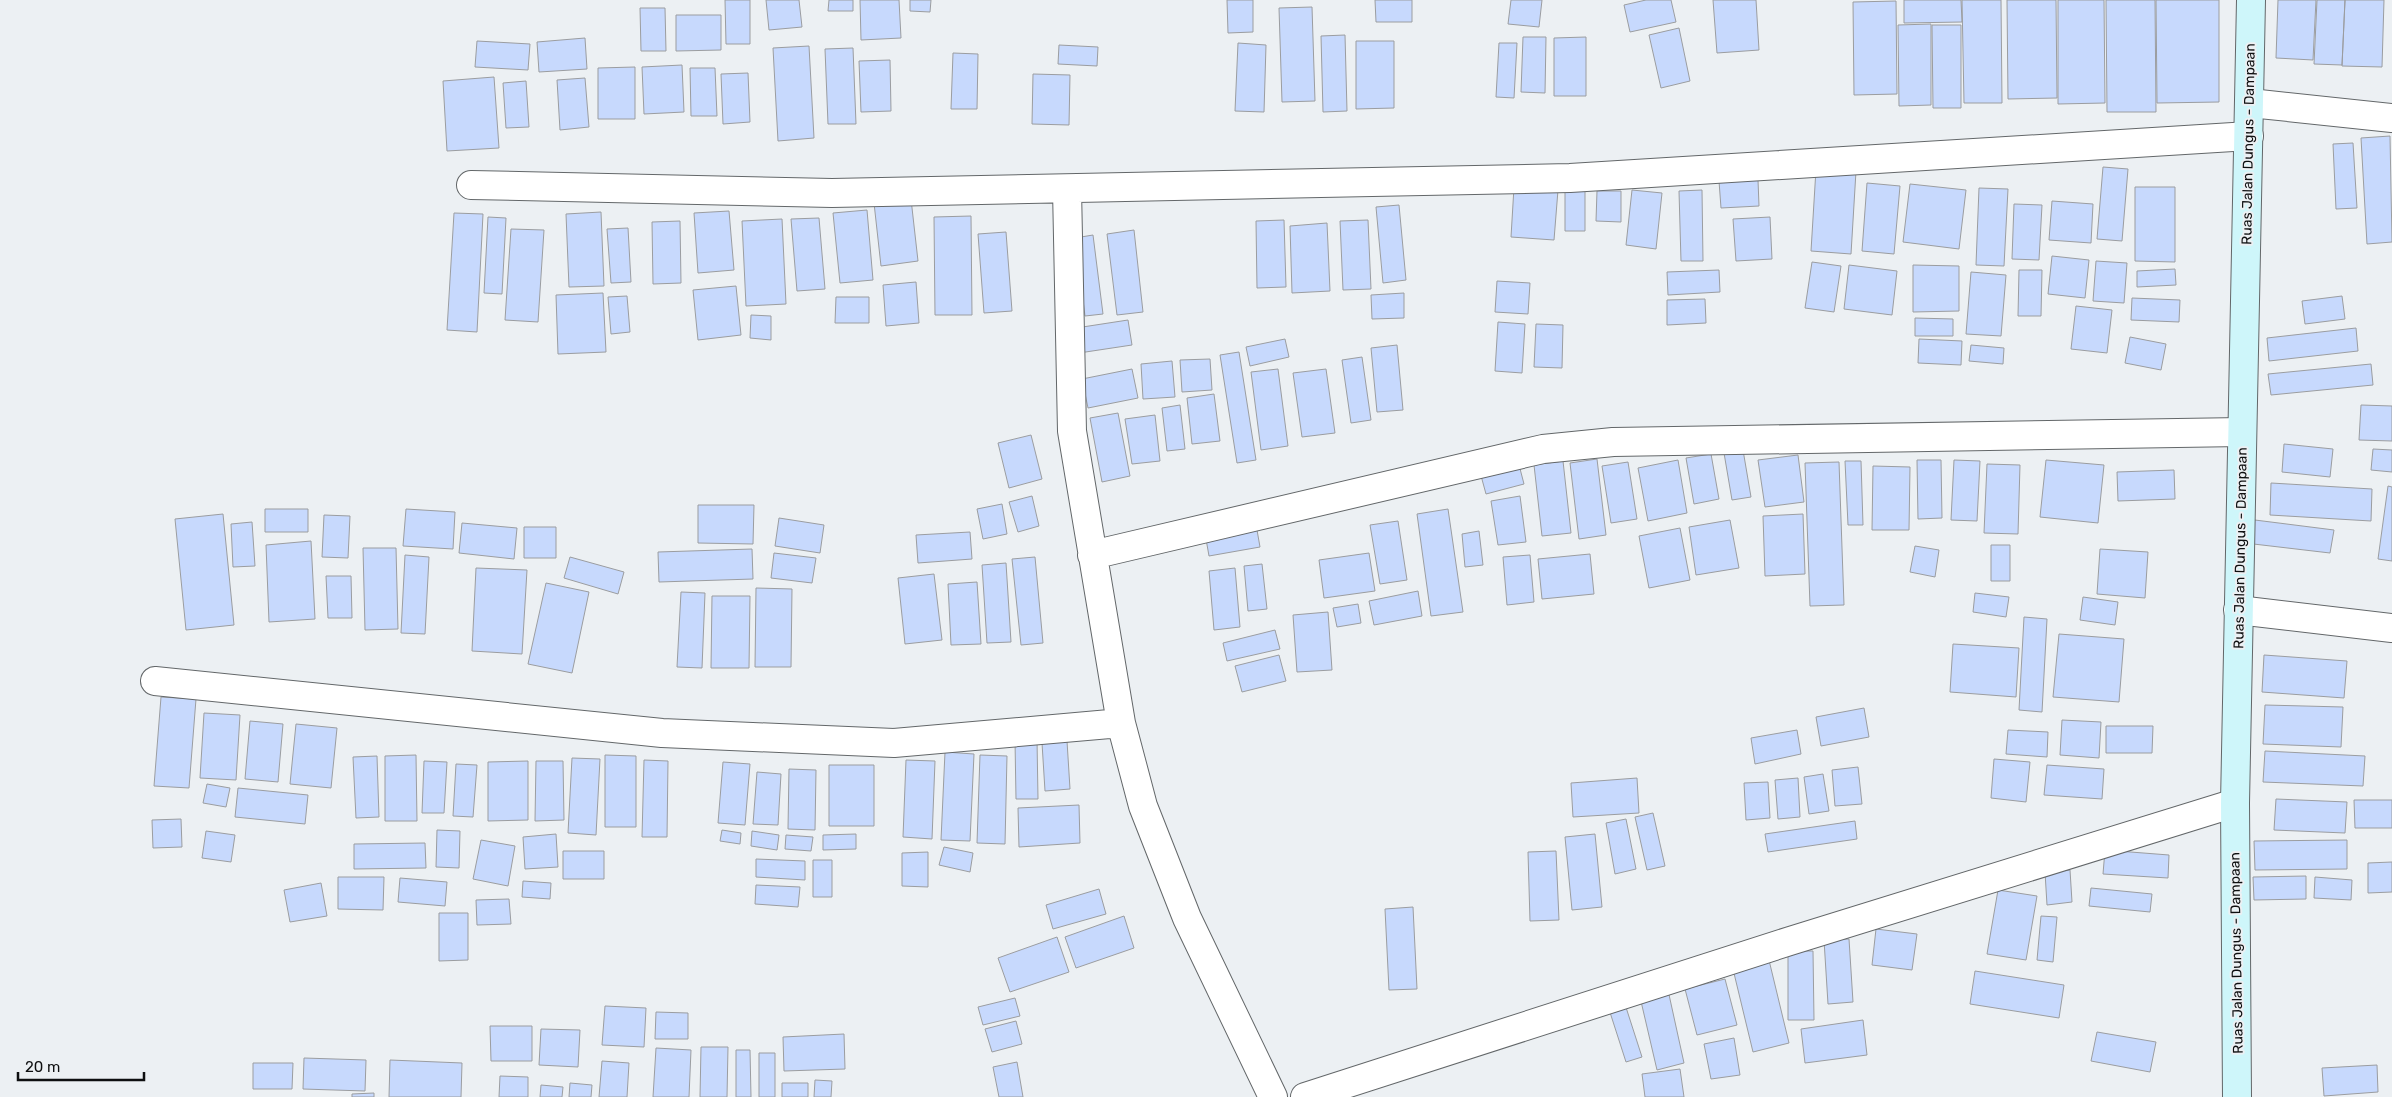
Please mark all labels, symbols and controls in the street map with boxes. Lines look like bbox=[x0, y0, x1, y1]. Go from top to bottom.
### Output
street label: Ruas Jalan Dungus - Dampaan bbox=[2238, 43, 2259, 245]
street label: Ruas Jalan Dungus - Dampaan bbox=[2230, 447, 2251, 649]
street label: Ruas Jalan Dungus - Dampaan bbox=[2226, 852, 2247, 1054]
scale bar bbox=[18, 1050, 144, 1082]
text: 20 m bbox=[25, 1058, 60, 1076]

